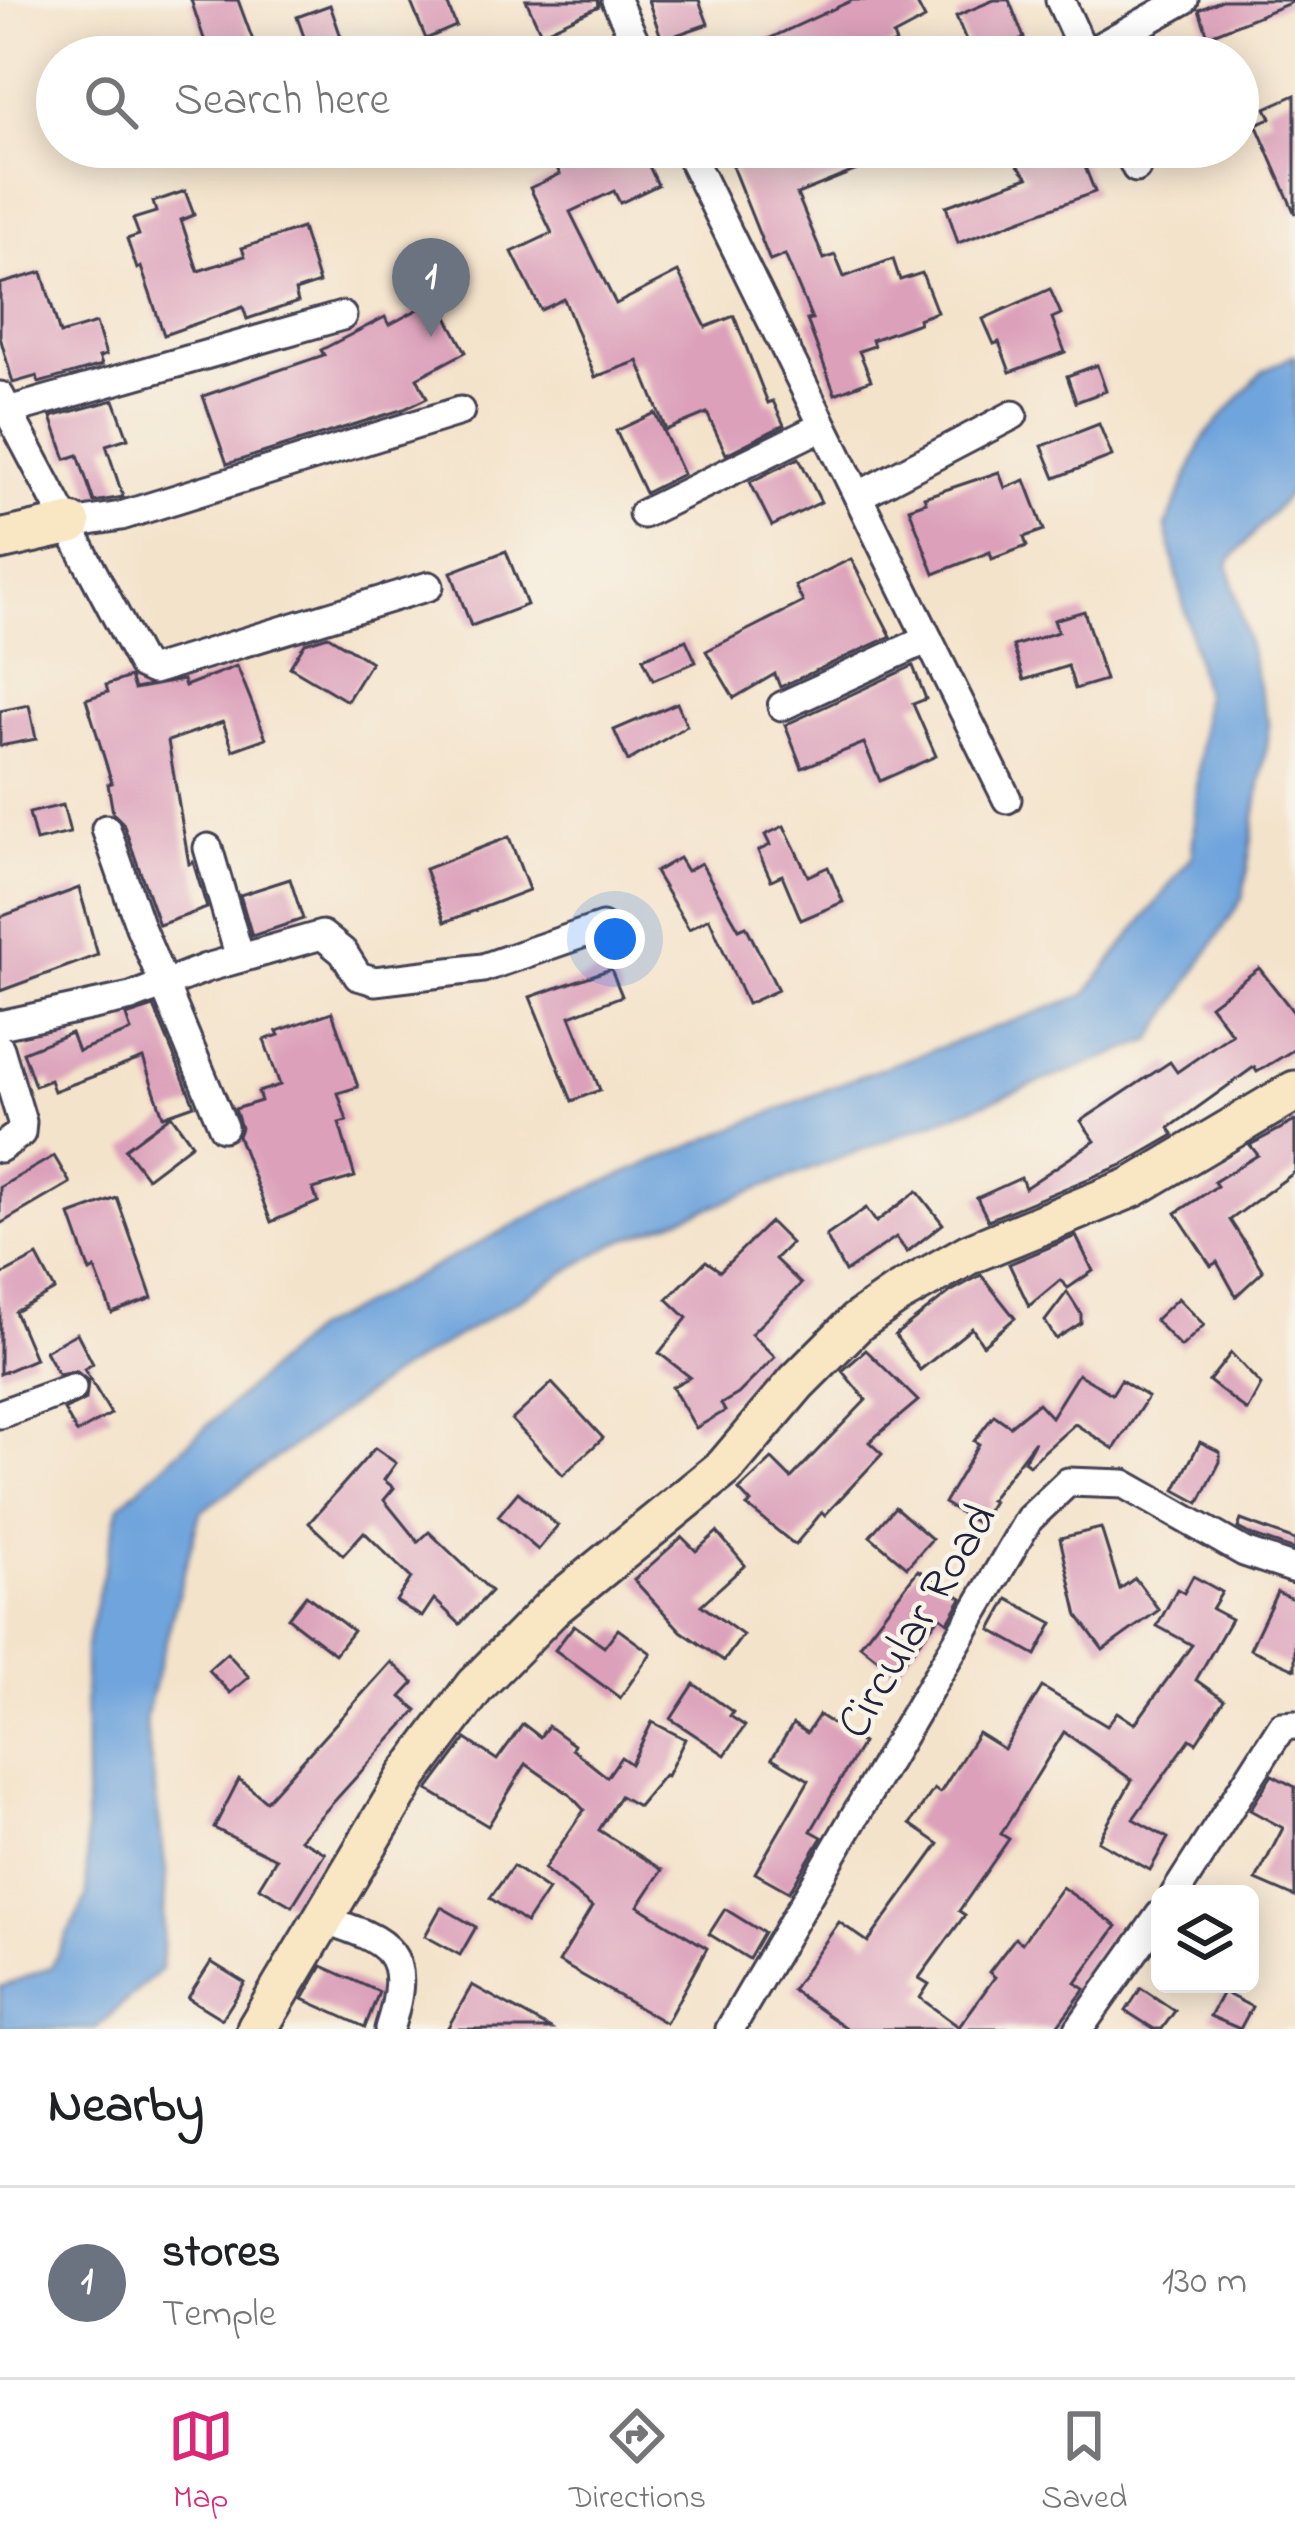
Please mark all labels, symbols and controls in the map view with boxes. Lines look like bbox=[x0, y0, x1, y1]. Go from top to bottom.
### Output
search box bbox=[36, 36, 1259, 168]
icon: search bbox=[78, 69, 144, 135]
text: Search here bbox=[174, 69, 390, 135]
pin: 1 bbox=[392, 238, 470, 337]
your location bbox=[585, 909, 645, 969]
street label: Circular Road bbox=[821, 1491, 1017, 1753]
map controls bbox=[1151, 1885, 1259, 1993]
button: layers bbox=[1151, 1885, 1259, 1993]
text: Nearby bbox=[48, 2070, 204, 2145]
text: stores bbox=[162, 2221, 280, 2287]
text: 1 bbox=[81, 2254, 93, 2311]
text: 130 m bbox=[1162, 2254, 1247, 2311]
text: Temple bbox=[162, 2287, 276, 2344]
tab: Map bbox=[168, 2403, 234, 2523]
tab: Directions bbox=[569, 2403, 706, 2523]
tab: Saved bbox=[1041, 2403, 1127, 2523]

